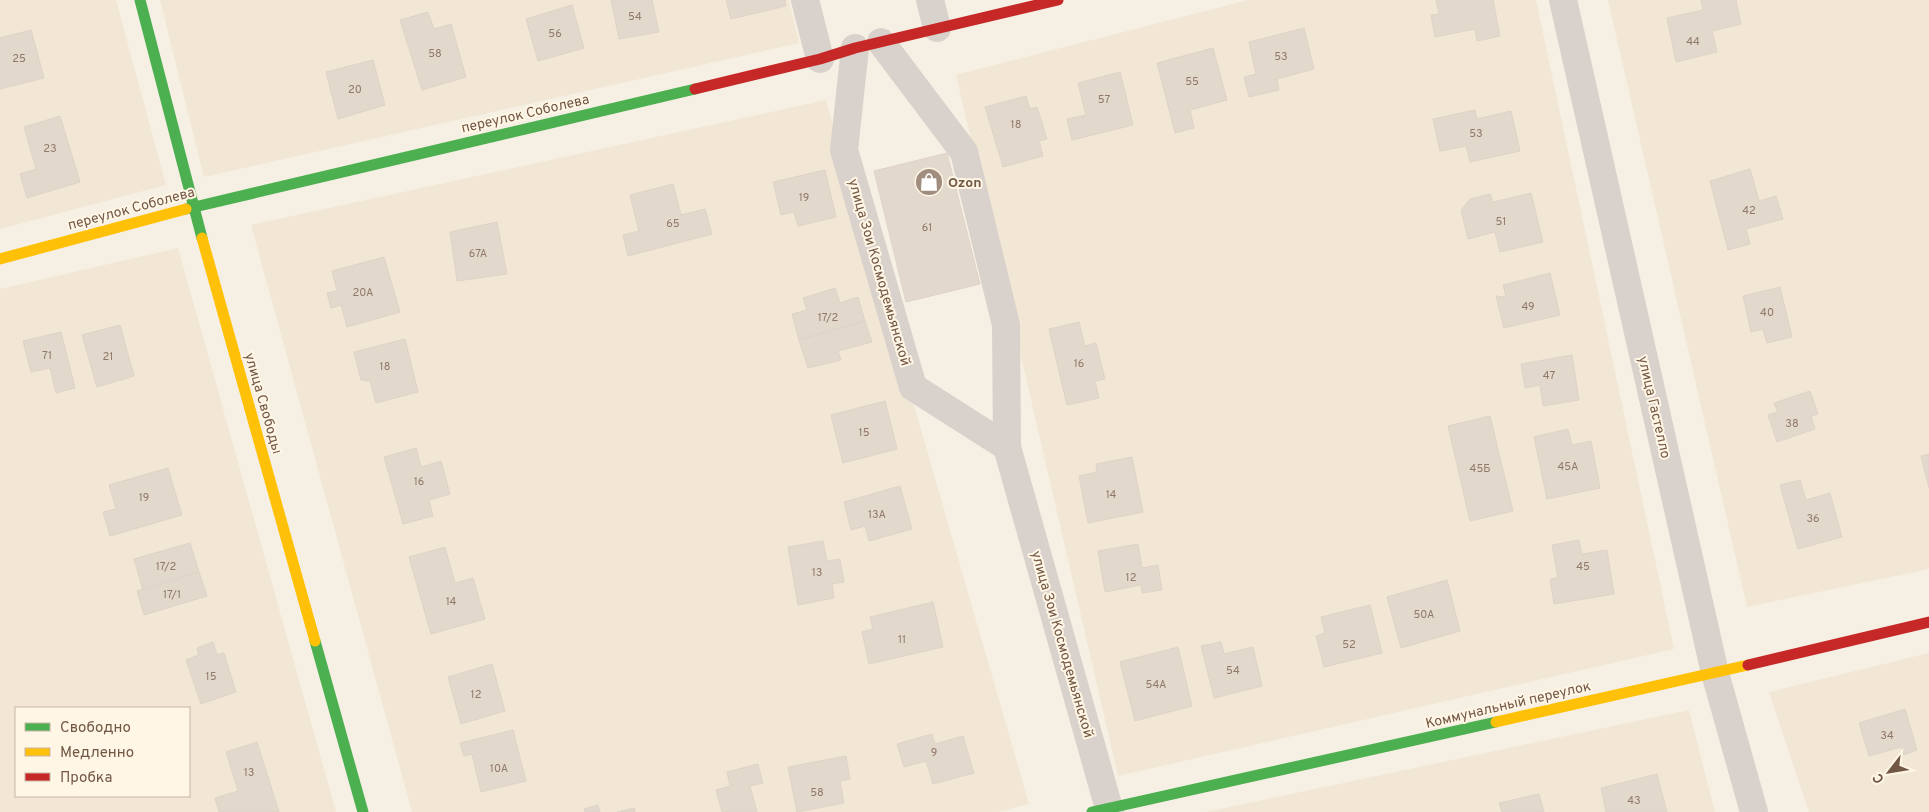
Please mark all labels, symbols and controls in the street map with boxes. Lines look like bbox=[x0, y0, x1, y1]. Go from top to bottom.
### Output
house number: 54 bbox=[628, 10, 642, 24]
house number: 56 bbox=[548, 27, 562, 41]
house number: 44 bbox=[1686, 35, 1700, 49]
house number: 58 bbox=[428, 47, 442, 61]
house number: 53 bbox=[1274, 50, 1288, 64]
house number: 25 bbox=[12, 52, 26, 66]
house number: 55 bbox=[1185, 75, 1199, 89]
house number: 20 bbox=[348, 83, 362, 97]
street label: переулок Соболева bbox=[460, 91, 591, 137]
house number: 57 bbox=[1098, 93, 1110, 107]
house number: 18 bbox=[1011, 118, 1021, 132]
house number: 53 bbox=[1469, 127, 1483, 141]
house number: 23 bbox=[43, 142, 57, 156]
shop icon: Ozon bbox=[914, 167, 944, 197]
place label: Ozon bbox=[948, 175, 981, 192]
street label: улица Зои Космодемьянской bbox=[844, 177, 913, 368]
street label: переулок Соболева bbox=[66, 184, 197, 235]
house number: 19 bbox=[799, 191, 809, 205]
house number: 42 bbox=[1742, 204, 1756, 218]
house number: 51 bbox=[1496, 215, 1506, 229]
house number: 65 bbox=[666, 217, 680, 231]
house number: 61 bbox=[922, 221, 932, 235]
house number: 67А bbox=[469, 247, 487, 261]
house number: 20А bbox=[353, 286, 373, 300]
house number: 49 bbox=[1521, 300, 1535, 314]
house number: 40 bbox=[1760, 306, 1774, 320]
house number: 17/2 bbox=[818, 311, 838, 325]
house number: 71 bbox=[42, 349, 52, 363]
house number: 21 bbox=[103, 350, 113, 364]
street label: улица Свободы bbox=[240, 351, 285, 456]
street label: улица Гастелло bbox=[1634, 355, 1674, 460]
house number: 16 bbox=[1074, 357, 1084, 371]
house number: 18 bbox=[380, 360, 390, 374]
house number: 47 bbox=[1543, 369, 1555, 383]
house number: 38 bbox=[1785, 417, 1799, 431]
house number: 15 bbox=[859, 426, 870, 440]
house number: 45А bbox=[1558, 460, 1578, 474]
house number: 45Б bbox=[1470, 462, 1490, 476]
house number: 16 bbox=[414, 475, 424, 489]
house number: 14 bbox=[1106, 488, 1117, 502]
house number: 19 bbox=[139, 491, 149, 505]
house number: 13А bbox=[868, 508, 886, 522]
house number: 36 bbox=[1806, 512, 1820, 526]
street label: улица Зои Космодемьянской bbox=[1027, 549, 1096, 740]
house number: 17/2 bbox=[156, 560, 176, 574]
house number: 45 bbox=[1576, 560, 1590, 574]
house number: 13 bbox=[812, 566, 822, 580]
house number: 12 bbox=[1126, 571, 1136, 585]
house number: 17/1 bbox=[163, 588, 181, 602]
house number: 14 bbox=[446, 595, 457, 609]
house number: 50А bbox=[1413, 608, 1435, 622]
house number: 11 bbox=[898, 633, 906, 647]
house number: 52 bbox=[1342, 638, 1356, 652]
house number: 54 bbox=[1226, 664, 1240, 678]
house number: 15 bbox=[206, 670, 217, 684]
house number: 54А bbox=[1145, 678, 1167, 692]
street label: Коммунальный переулок bbox=[1424, 678, 1593, 733]
house number: 12 bbox=[471, 688, 481, 702]
legend bbox=[15, 707, 190, 797]
text: Свободно bbox=[60, 719, 131, 738]
house number: 34 bbox=[1880, 729, 1894, 743]
text: Медленно bbox=[60, 744, 134, 763]
house number: 9 bbox=[931, 746, 937, 760]
north arrow bbox=[1864, 747, 1914, 797]
house number: 10А bbox=[490, 762, 508, 776]
house number: 13 bbox=[244, 766, 254, 780]
text: Пробка bbox=[60, 769, 112, 788]
text: С bbox=[1870, 770, 1889, 786]
house number: 58 bbox=[810, 786, 824, 800]
house number: 43 bbox=[1627, 794, 1641, 808]

